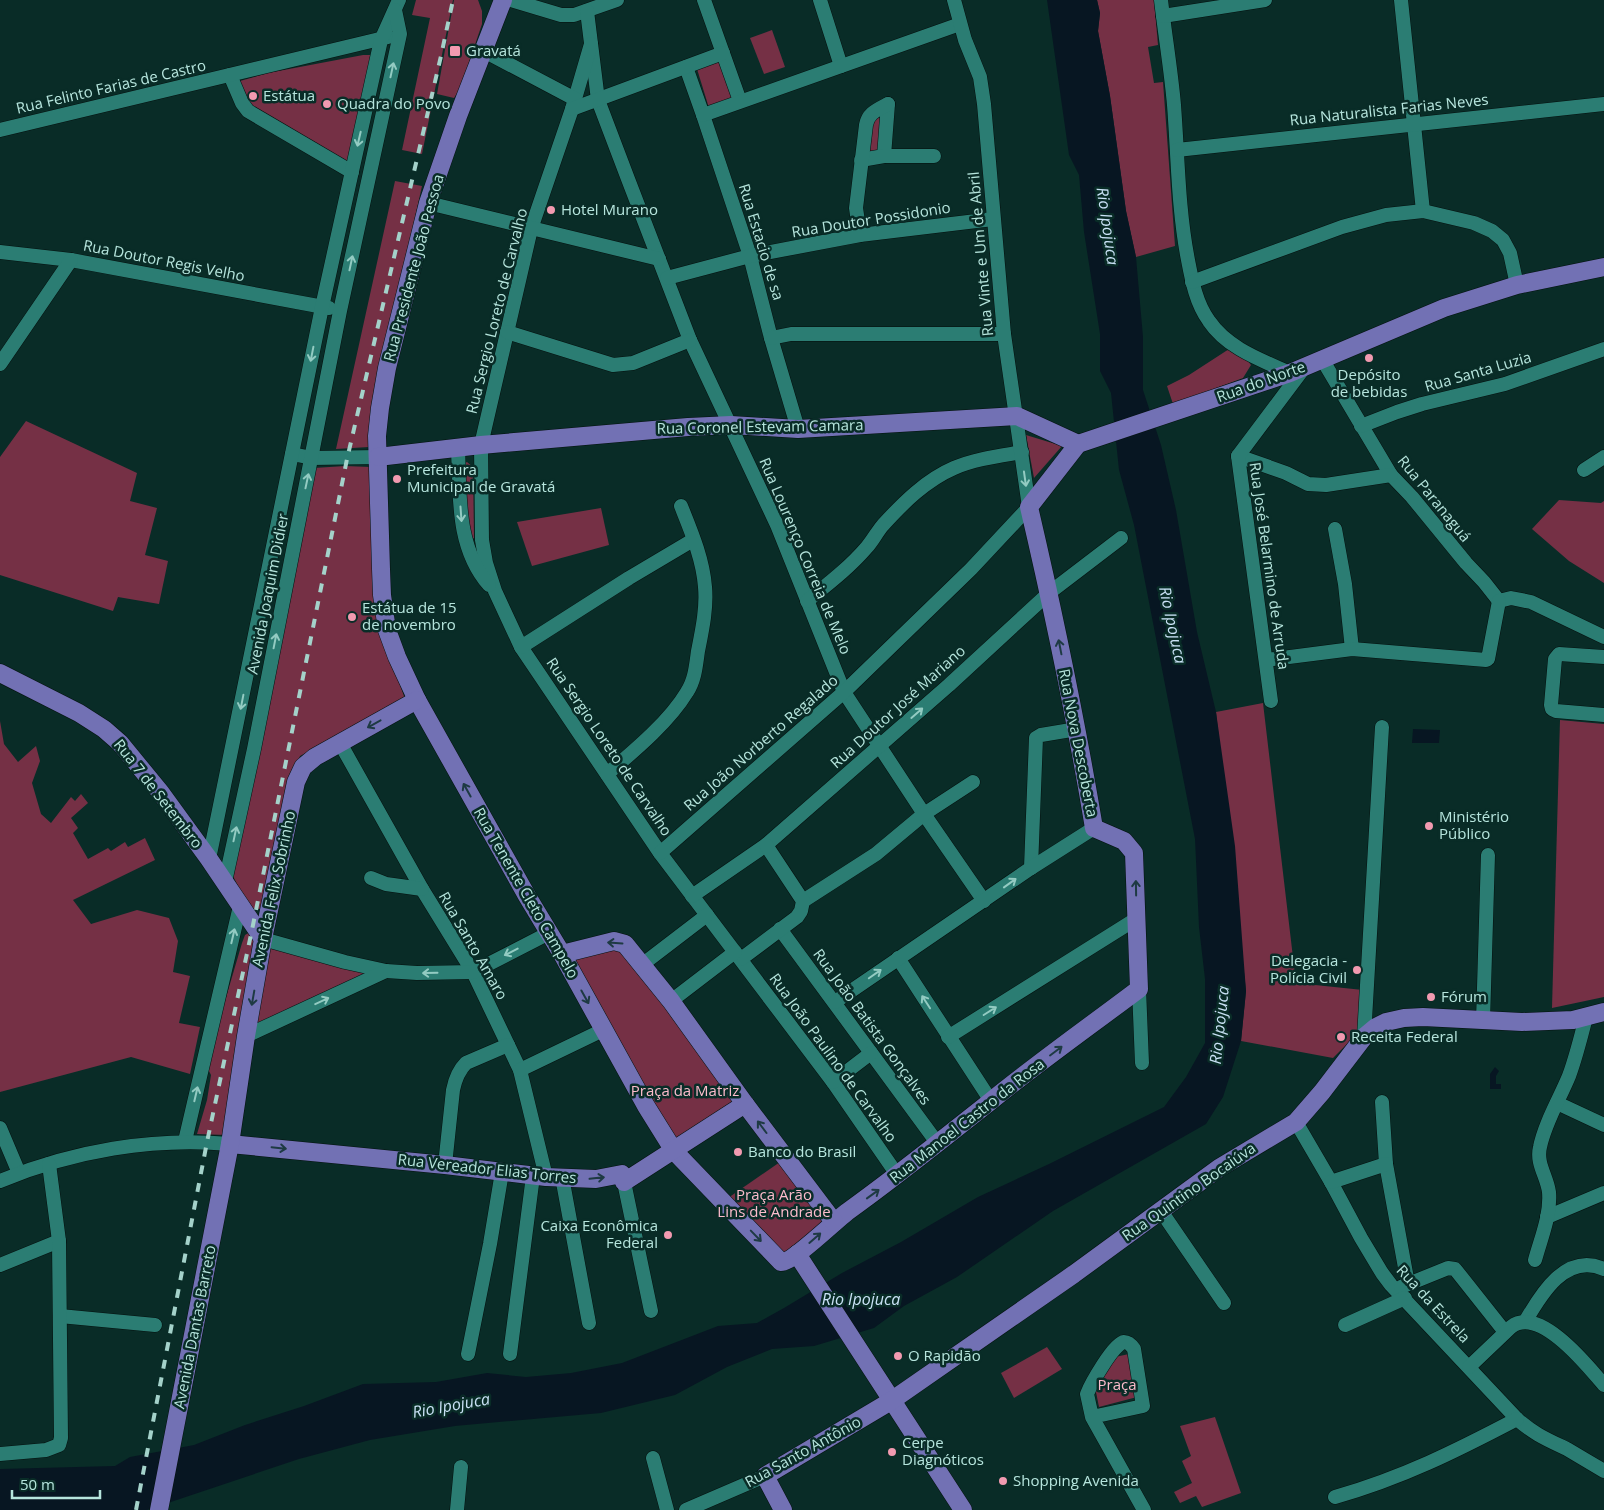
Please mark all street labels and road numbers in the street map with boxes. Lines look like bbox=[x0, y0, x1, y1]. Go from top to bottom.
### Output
street label: Rua Felinto Farias de Castro bbox=[14, 54, 208, 118]
street label: Rua Naturalista Farias Neves bbox=[1288, 89, 1489, 129]
street label: Rua Vinte e Um de Abril bbox=[963, 171, 997, 337]
street label: Rua Presidente João Pessoa bbox=[378, 172, 448, 364]
street label: Rua Estacio de sa bbox=[735, 181, 789, 302]
street label: Rua Doutor Possidonio bbox=[790, 197, 952, 241]
street label: Rua Sergio Loreto de Carvalho bbox=[461, 206, 531, 416]
street label: Rua Doutor Regis Velho bbox=[82, 235, 247, 286]
street label: Rua Santa Luzia bbox=[1422, 346, 1533, 396]
street label: Rua do Norte bbox=[1214, 356, 1308, 406]
street label: Rua Coronel Estevam Camara bbox=[656, 414, 864, 438]
street label: Rua Paranaguá bbox=[1394, 451, 1476, 546]
street label: Rua Lourenço Correia de Melo bbox=[755, 454, 857, 657]
street label: Rua José Belarmino de Arruda bbox=[1246, 461, 1294, 671]
street label: Avenida Joaquim Didier bbox=[242, 512, 292, 676]
street label: Rua Doutor José Mariano bbox=[826, 640, 969, 772]
street label: Rua Sergio Loreto de Carvalho bbox=[542, 653, 677, 840]
street label: Rua Nova Descoberta bbox=[1055, 667, 1103, 819]
street label: Rua João Norberto Regalado bbox=[679, 670, 842, 815]
street label: Rua 7 de Setembro bbox=[110, 735, 208, 852]
street label: Rua Tenente Cleto Campelo bbox=[470, 804, 584, 981]
street label: Avenida Felix Sobrinho bbox=[247, 809, 299, 969]
street label: Rua Santo Amaro bbox=[435, 888, 513, 1003]
street label: Rua João Batista Gonçalves bbox=[809, 944, 936, 1108]
street label: Rua João Paulino de Carvalho bbox=[766, 969, 902, 1146]
street label: Rua Manoel Castro da Rosa bbox=[885, 1053, 1048, 1187]
street label: Rua Quintino Bocaiúva bbox=[1118, 1137, 1259, 1245]
street label: Rua Vereador Elias Torres bbox=[397, 1149, 577, 1187]
street label: Avenida Dantas Barreto bbox=[168, 1243, 220, 1410]
street label: Rua da Estrela bbox=[1392, 1260, 1475, 1347]
street label: Rua Santo Antônio bbox=[741, 1411, 864, 1491]

